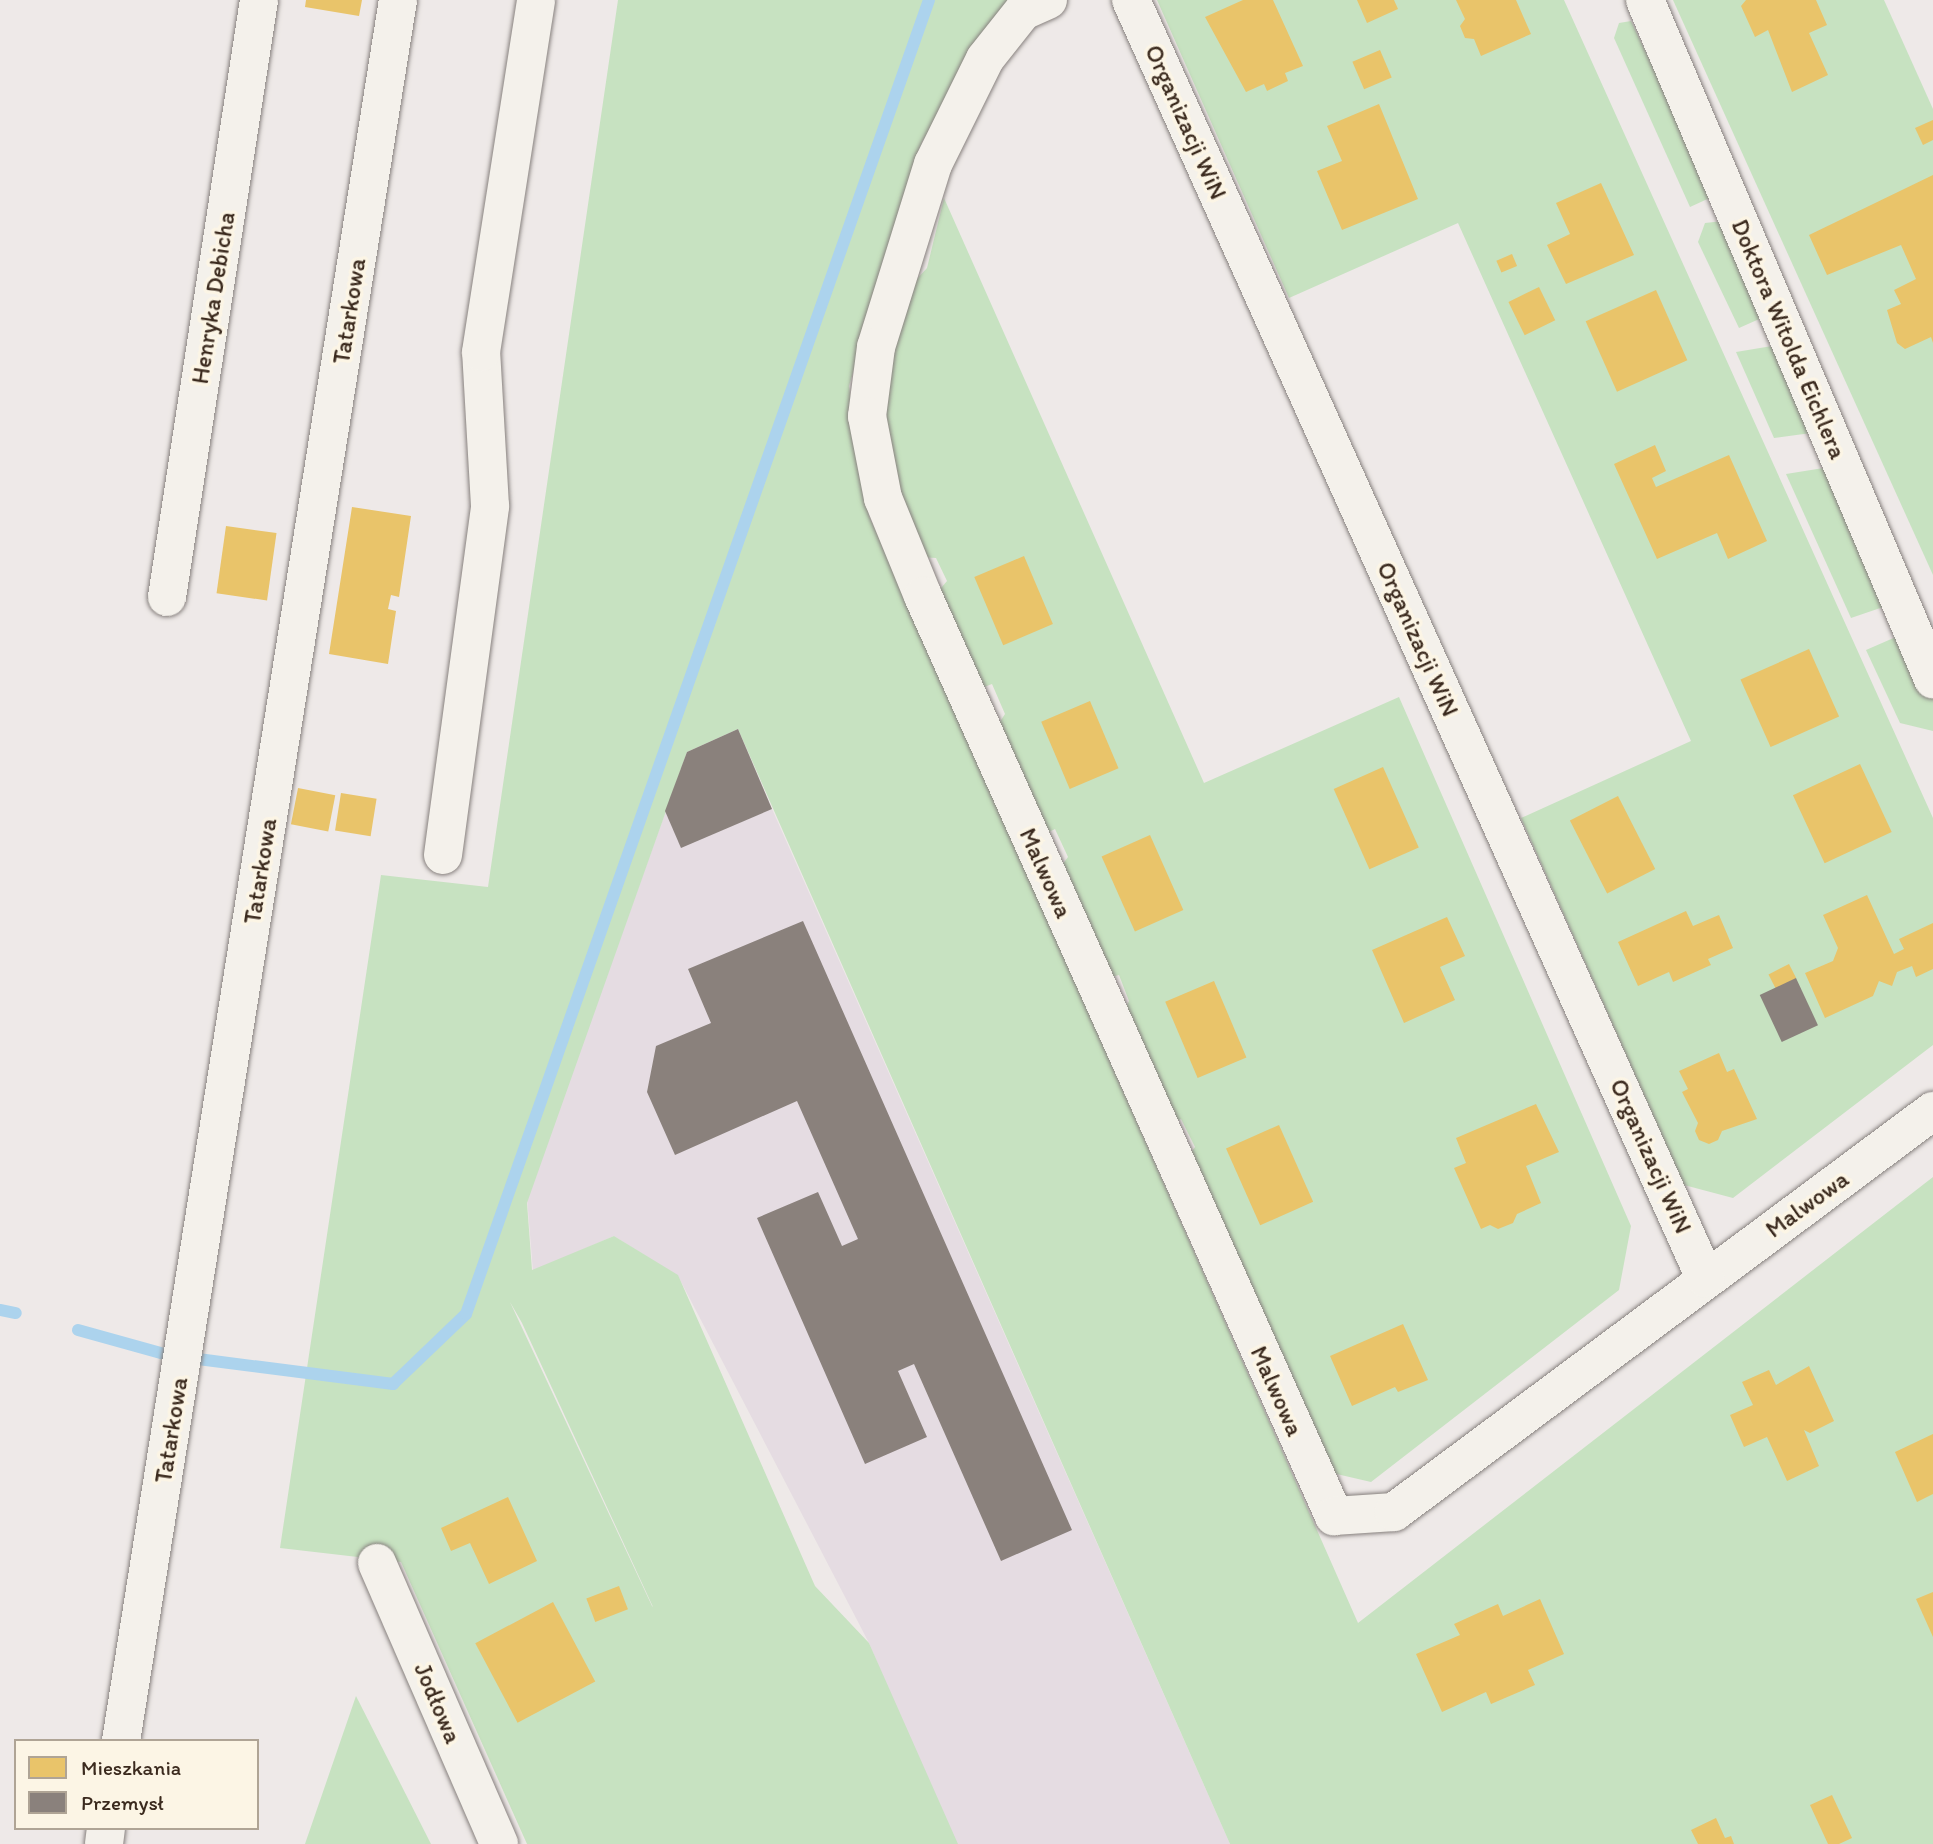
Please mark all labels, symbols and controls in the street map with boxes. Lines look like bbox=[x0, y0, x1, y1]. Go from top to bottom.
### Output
street label: Organizacji WiN bbox=[1139, 40, 1233, 204]
street label: Henryka Debicha bbox=[185, 210, 241, 386]
street label: Doktora Witolda Eichlera bbox=[1725, 215, 1853, 463]
street label: Tatarkowa bbox=[326, 256, 372, 366]
street label: Organizacji WiN bbox=[1371, 557, 1465, 721]
street label: Tatarkowa bbox=[237, 816, 283, 926]
street label: Malwowa bbox=[1013, 824, 1079, 922]
street label: Organizacji WiN bbox=[1604, 1074, 1698, 1238]
street label: Malwowa bbox=[1760, 1164, 1854, 1244]
street label: Malwowa bbox=[1244, 1342, 1310, 1440]
street label: Tatarkowa bbox=[148, 1375, 194, 1485]
street label: Jodłowa bbox=[408, 1658, 468, 1748]
legend bbox=[14, 1739, 259, 1830]
text: Mieszkania bbox=[81, 1755, 181, 1780]
text: Przemysł bbox=[81, 1790, 164, 1815]

